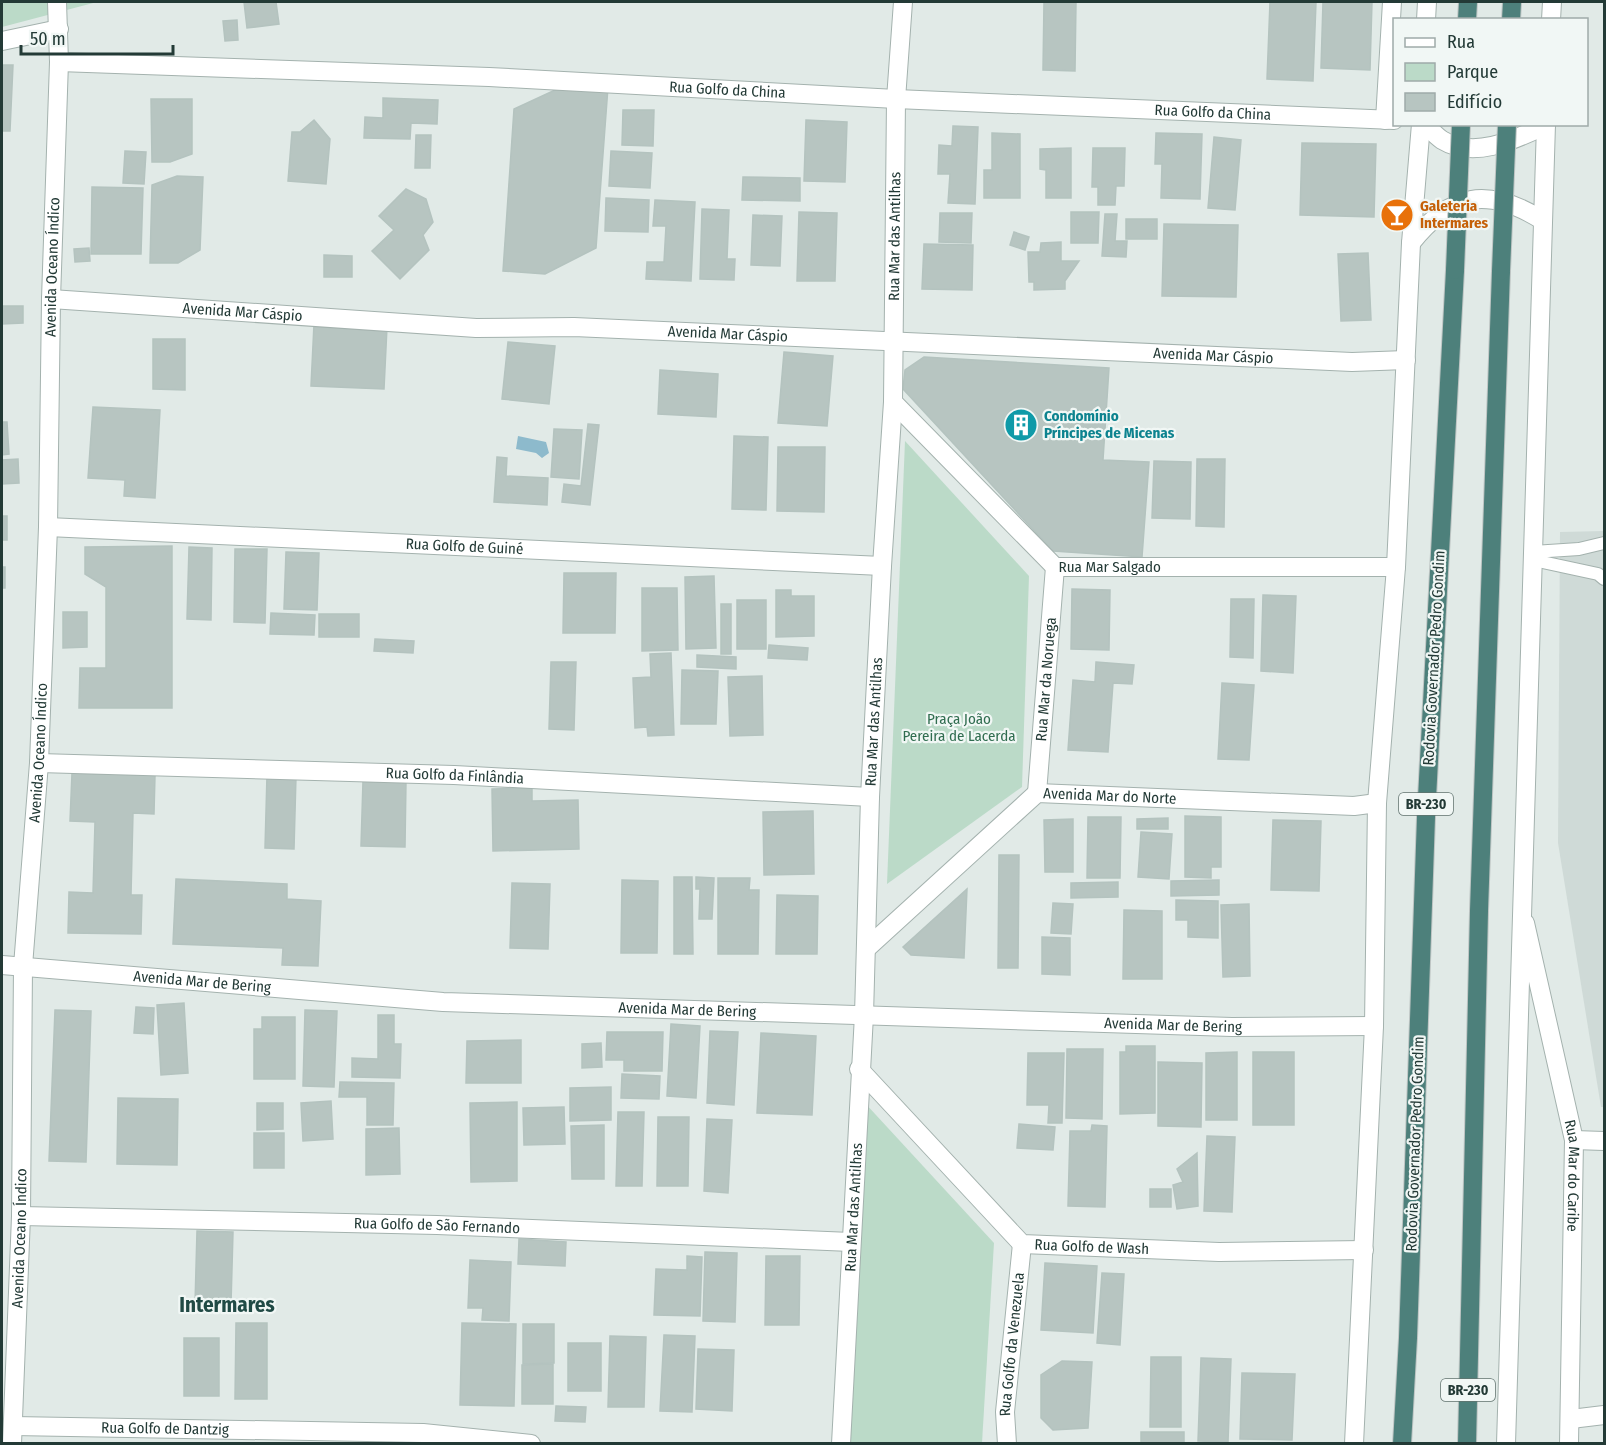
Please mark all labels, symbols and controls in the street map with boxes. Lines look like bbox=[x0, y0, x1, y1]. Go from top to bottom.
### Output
scale bar bbox=[21, 18, 172, 56]
legend bbox=[1393, 18, 1588, 126]
text: 50 m bbox=[30, 28, 66, 50]
text: Rua bbox=[1447, 31, 1475, 53]
text: Parque bbox=[1447, 61, 1498, 83]
street label: Rua Golfo da China bbox=[669, 78, 786, 102]
text: Edifício bbox=[1447, 91, 1502, 113]
street label: Rua Golfo da China bbox=[1154, 101, 1272, 124]
street label: Rua Mar das Antilhas bbox=[885, 172, 904, 301]
street label: Avenida Oceano Índico bbox=[42, 197, 63, 337]
bar icon: Galeteria Intermares bbox=[1379, 197, 1415, 233]
place label: Galeteria Intermares bbox=[1420, 197, 1489, 232]
street label: Avenida Mar Cáspio bbox=[182, 299, 303, 325]
street label: Avenida Mar Cáspio bbox=[667, 322, 788, 346]
street label: Avenida Mar Cáspio bbox=[1153, 344, 1274, 367]
building icon: Condomínio Príncipes de Micenas bbox=[1003, 407, 1039, 443]
place label: Condomínio Príncipes de Micenas bbox=[1044, 407, 1175, 442]
street label: Rua Golfo de Guiné bbox=[405, 535, 524, 558]
street label: Rodovia Governador Pedro Gondim bbox=[1419, 550, 1449, 766]
street label: Rua Mar Salgado bbox=[1059, 558, 1161, 576]
street label: Rua Mar da Noruega bbox=[1032, 617, 1060, 742]
street label: Rua Mar das Antilhas bbox=[862, 657, 886, 787]
street label: Avenida Oceano Índico bbox=[25, 683, 51, 823]
park label: Praça João Pereira de Lacerda bbox=[902, 710, 1016, 745]
street label: Rua Golfo da Finlândia bbox=[385, 764, 524, 788]
street label: Avenida Mar do Norte bbox=[1043, 784, 1177, 808]
road number: BR-230 bbox=[1399, 793, 1453, 815]
street label: Avenida Mar de Bering bbox=[133, 967, 272, 997]
street label: Avenida Mar de Bering bbox=[618, 999, 757, 1021]
street label: Avenida Mar de Bering bbox=[1104, 1014, 1242, 1036]
street label: Rodovia Governador Pedro Gondim bbox=[1402, 1036, 1428, 1252]
street label: Rua Mar do Caribe bbox=[1561, 1118, 1583, 1232]
street label: Rua Mar das Antilhas bbox=[841, 1142, 866, 1272]
street label: Avenida Oceano Índico bbox=[8, 1168, 30, 1308]
street label: Rua Golfo de São Fernando bbox=[354, 1214, 520, 1237]
street label: Rua Golfo de Wash bbox=[1034, 1236, 1149, 1258]
street label: Rua Golfo da Venezuela bbox=[996, 1272, 1028, 1417]
district label: Intermares bbox=[179, 1292, 275, 1318]
road number: BR-230 bbox=[1441, 1379, 1495, 1401]
street label: Rua Golfo de Dantzig bbox=[101, 1419, 229, 1439]

